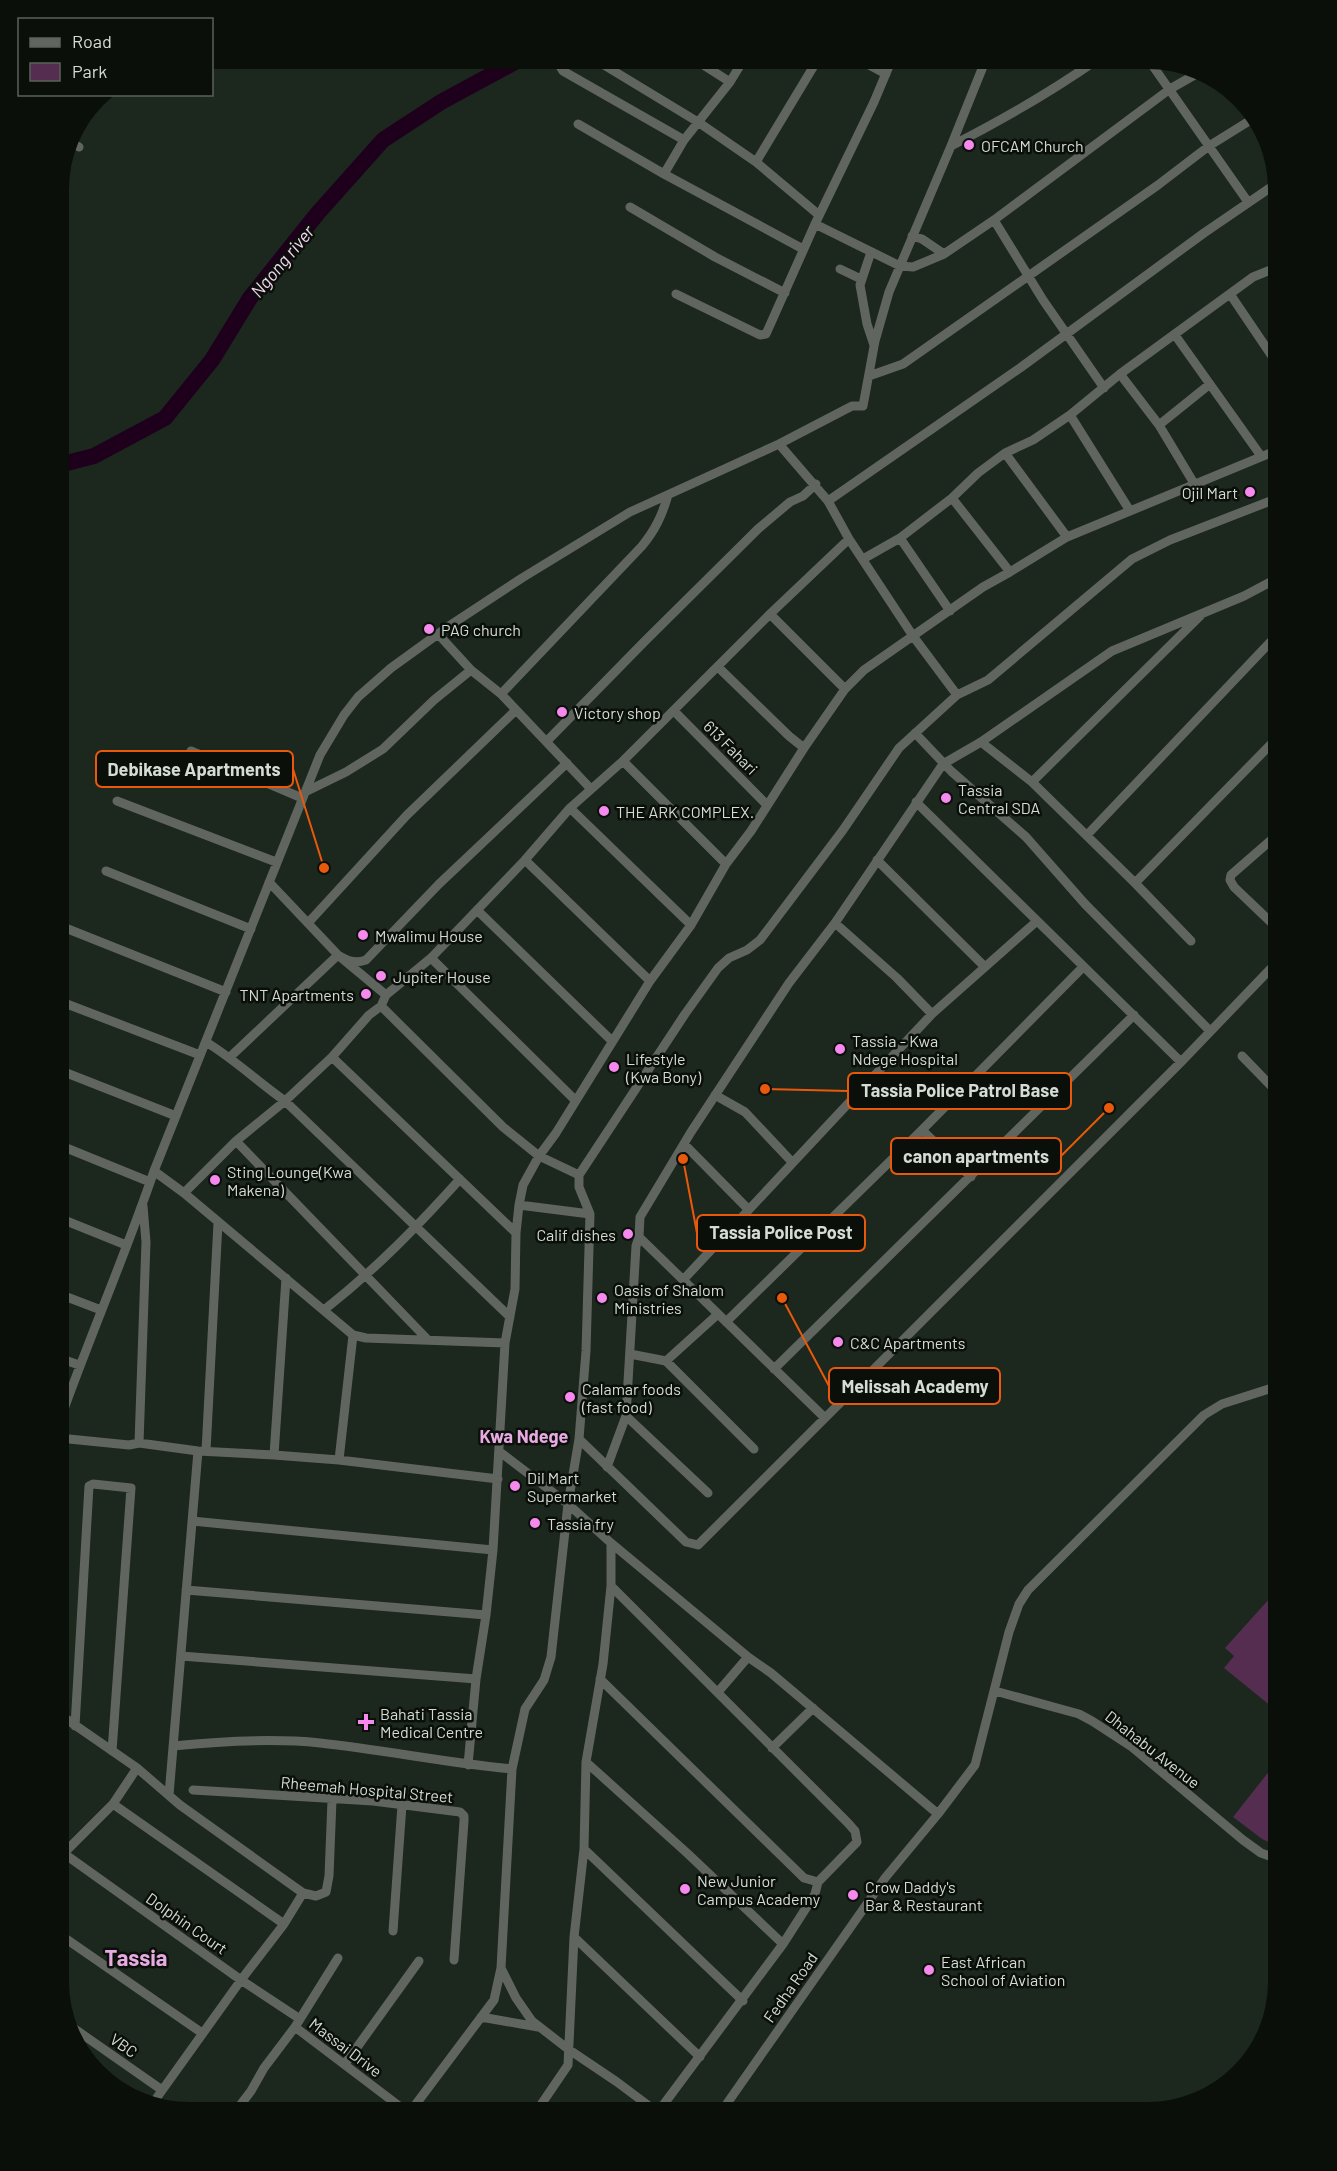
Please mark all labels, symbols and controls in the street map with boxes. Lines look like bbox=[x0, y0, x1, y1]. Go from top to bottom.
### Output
legend bbox=[18, 18, 213, 96]
text: Road bbox=[72, 30, 112, 52]
text: Park bbox=[72, 60, 107, 82]
place label: OFCAM Church bbox=[981, 136, 1084, 155]
marker: OFCAM Church bbox=[962, 138, 976, 152]
water label: Ngong river bbox=[245, 220, 319, 302]
place label: Ojil Mart bbox=[1182, 483, 1238, 502]
marker: Ojil Mart bbox=[1243, 485, 1257, 499]
place label: PAG church bbox=[441, 620, 521, 639]
marker: PAG church bbox=[422, 622, 436, 636]
place label: Victory shop bbox=[574, 703, 661, 722]
marker: Victory shop bbox=[555, 705, 569, 719]
street label: 613 Fahari bbox=[700, 716, 762, 778]
callout: Debikase Apartments bbox=[96, 751, 293, 787]
text: Debikase Apartments bbox=[107, 758, 281, 780]
place label: Tassia Central SDA bbox=[958, 780, 1040, 817]
marker: Tassia Central SDA bbox=[939, 791, 953, 805]
place label: THE ARK COMPLEX. bbox=[616, 802, 754, 821]
marker: THE ARK COMPLEX. bbox=[597, 804, 611, 818]
place label: Mwalimu House bbox=[375, 926, 483, 945]
marker: Mwalimu House bbox=[356, 928, 370, 942]
place label: Jupiter House bbox=[393, 967, 491, 986]
marker: Jupiter House bbox=[374, 969, 388, 983]
place label: TNT Apartments bbox=[239, 985, 354, 1004]
marker: TNT Apartments bbox=[359, 987, 373, 1001]
place label: Tassia - Kwa Ndege Hospital bbox=[852, 1031, 958, 1068]
marker: Tassia - Kwa Ndege Hospital bbox=[833, 1042, 847, 1056]
place label: Lifestyle (Kwa Bony) bbox=[625, 1049, 702, 1086]
marker: Lifestyle (Kwa Bony) bbox=[607, 1060, 621, 1074]
callout: Tassia Police Patrol Base bbox=[848, 1073, 1071, 1109]
text: Tassia Police Patrol Base bbox=[861, 1079, 1059, 1101]
callout: canon apartments bbox=[891, 1138, 1061, 1174]
text: canon apartments bbox=[903, 1145, 1049, 1167]
place label: Sting Lounge(Kwa Makena) bbox=[227, 1162, 352, 1199]
marker: Sting Lounge(Kwa Makena) bbox=[208, 1173, 222, 1187]
callout: Tassia Police Post bbox=[697, 1215, 865, 1251]
text: Tassia Police Post bbox=[709, 1221, 853, 1243]
place label: Calif dishes bbox=[536, 1225, 616, 1244]
marker: Calif dishes bbox=[621, 1227, 635, 1241]
place label: Oasis of Shalom Ministries bbox=[614, 1280, 724, 1317]
marker: Oasis of Shalom Ministries bbox=[595, 1291, 609, 1305]
place label: C&C Apartments bbox=[850, 1333, 966, 1352]
marker: C&C Apartments bbox=[831, 1335, 845, 1349]
callout: Melissah Academy bbox=[829, 1368, 1000, 1404]
text: Melissah Academy bbox=[841, 1375, 989, 1397]
place label: Calamar foods (fast food) bbox=[581, 1379, 681, 1416]
marker: Calamar foods (fast food) bbox=[563, 1390, 577, 1404]
district label: Kwa Ndege bbox=[480, 1425, 569, 1447]
place label: Dil Mart Supermarket bbox=[527, 1468, 617, 1505]
marker: Dil Mart Supermarket bbox=[508, 1479, 522, 1493]
place label: Tassia fry bbox=[547, 1514, 615, 1533]
marker: Tassia fry bbox=[528, 1516, 542, 1530]
place label: Bahati Tassia Medical Centre bbox=[380, 1704, 483, 1741]
street label: Dhahabu Avenue bbox=[1102, 1706, 1204, 1792]
marker: Bahati Tassia Medical Centre bbox=[357, 1713, 375, 1731]
street label: Rheemah Hospital Street bbox=[280, 1772, 454, 1806]
place label: New Junior Campus Academy bbox=[697, 1871, 821, 1908]
place label: Crow Daddy's Bar & Restaurant bbox=[865, 1877, 983, 1914]
marker: New Junior Campus Academy bbox=[678, 1882, 692, 1896]
street label: Dolphin Court bbox=[143, 1888, 231, 1958]
marker: Crow Daddy's Bar & Restaurant bbox=[846, 1888, 860, 1902]
district label: Tassia bbox=[105, 1944, 167, 1970]
street label: Fedha Road bbox=[759, 1948, 821, 2026]
place label: East African School of Aviation bbox=[941, 1952, 1065, 1989]
marker: East African School of Aviation bbox=[922, 1963, 936, 1977]
street label: Massai Drive bbox=[306, 2014, 386, 2080]
street label: VBC bbox=[107, 2029, 141, 2061]

